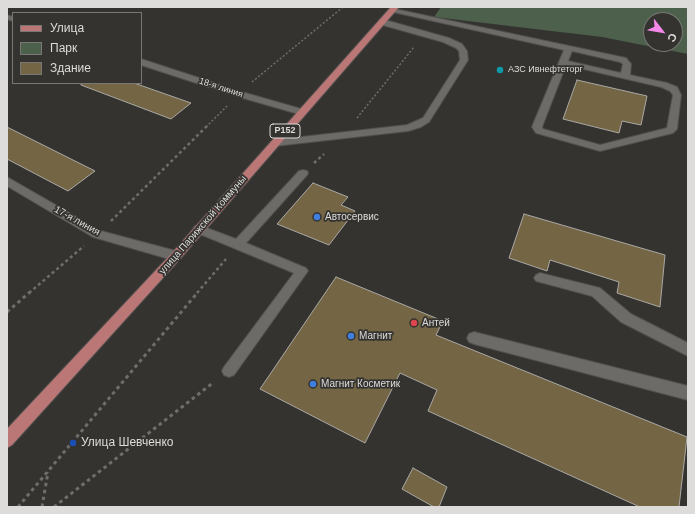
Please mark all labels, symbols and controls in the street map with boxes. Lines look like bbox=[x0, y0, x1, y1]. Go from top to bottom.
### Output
legend bbox=[12, 12, 142, 84]
north arrow bbox=[643, 12, 683, 52]
text: Улица bbox=[50, 21, 84, 35]
text: С bbox=[665, 31, 680, 44]
text: Парк bbox=[50, 41, 77, 55]
text: Здание bbox=[50, 61, 91, 75]
marker: АЗС Ивнефтеторг bbox=[495, 65, 505, 75]
place label: АЗС Ивнефтеторг bbox=[508, 65, 583, 75]
street label: 18-я линия bbox=[198, 76, 244, 100]
road number: Р152 bbox=[270, 124, 300, 138]
street label: улица Парижской Коммуны bbox=[157, 173, 249, 277]
street label: 17-я линия bbox=[52, 203, 102, 239]
place label: Автосервис bbox=[325, 211, 379, 223]
marker: Автосервис bbox=[312, 212, 322, 222]
place label: Антей bbox=[422, 317, 450, 329]
marker: Антей bbox=[409, 318, 419, 328]
place label: Магнит bbox=[359, 330, 392, 342]
marker: Магнит bbox=[346, 331, 356, 341]
place label: Магнит Косметик bbox=[321, 378, 400, 390]
marker: Магнит Косметик bbox=[308, 379, 318, 389]
place label: Улица Шевченко bbox=[81, 436, 174, 450]
marker: Улица Шевченко bbox=[68, 438, 78, 448]

